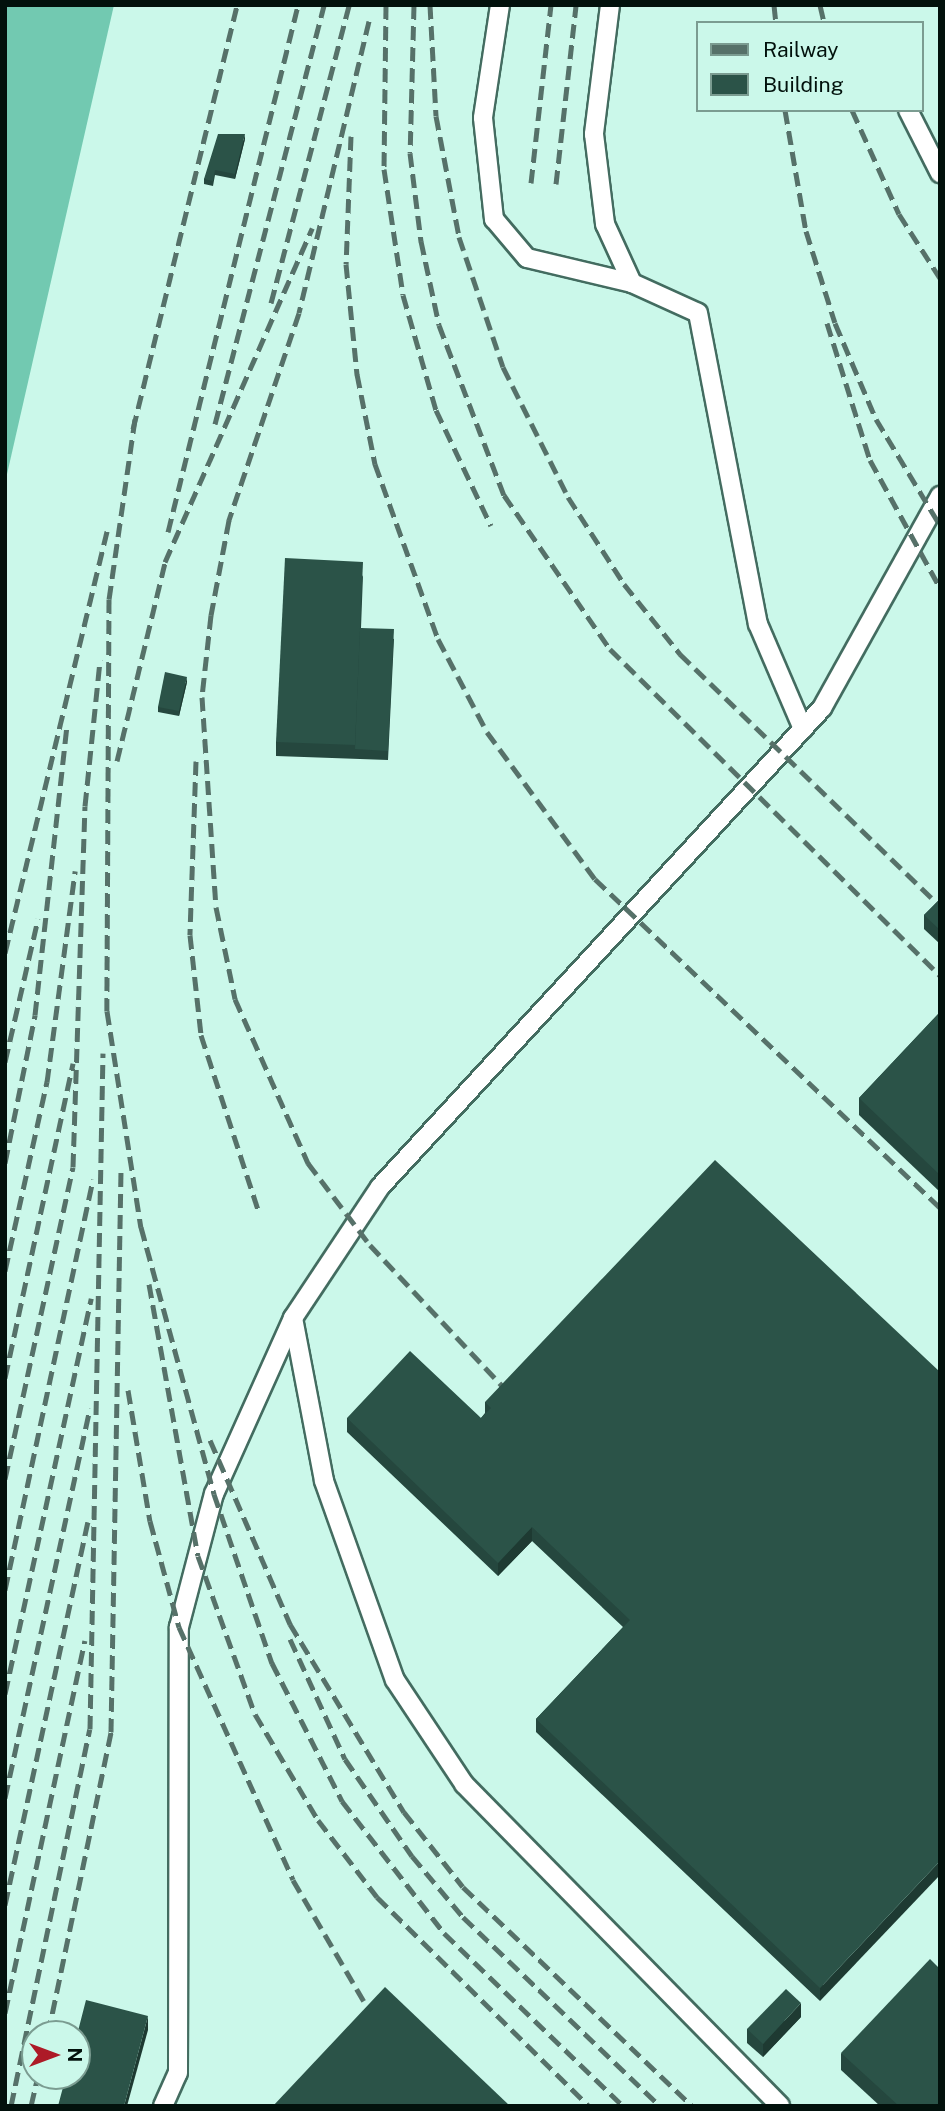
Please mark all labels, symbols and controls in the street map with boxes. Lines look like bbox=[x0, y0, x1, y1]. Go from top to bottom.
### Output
legend bbox=[696, 21, 924, 112]
text: Railway bbox=[763, 37, 839, 62]
text: Building bbox=[763, 72, 844, 97]
north arrow bbox=[21, 2020, 91, 2090]
text: N bbox=[64, 2048, 86, 2062]

